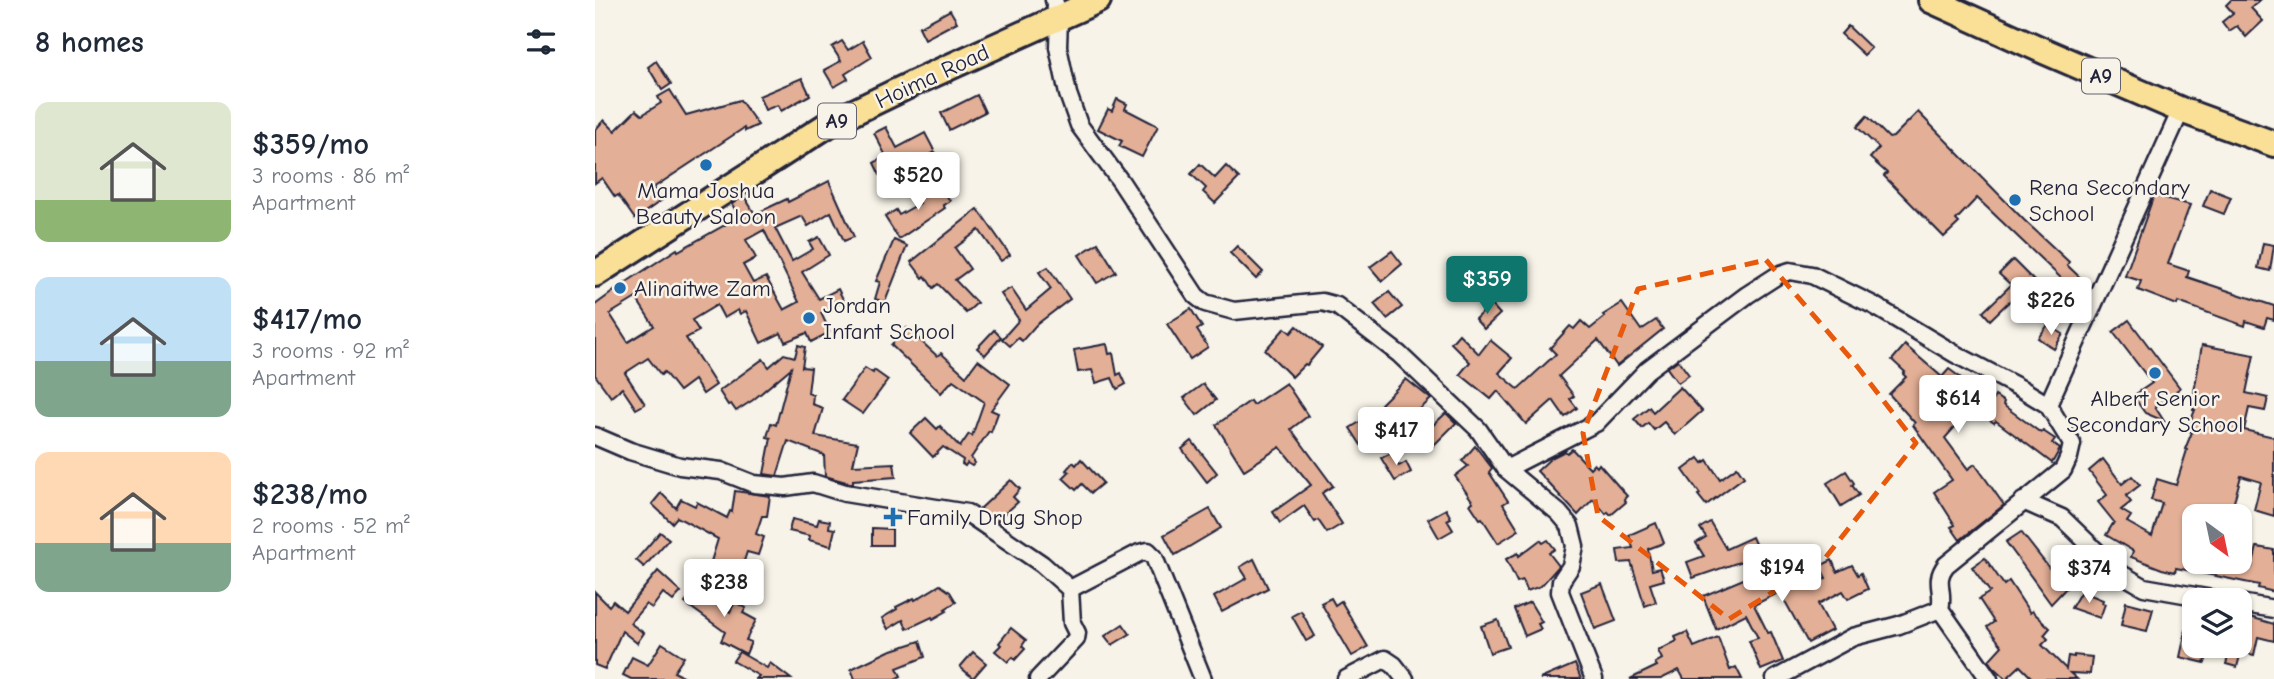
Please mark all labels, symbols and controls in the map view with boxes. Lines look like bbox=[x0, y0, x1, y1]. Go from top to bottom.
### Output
icon: filters bbox=[522, 23, 560, 61]
text: 8 homes bbox=[35, 25, 144, 60]
street label: Hoima Road bbox=[871, 38, 993, 115]
road number: A9 bbox=[2082, 58, 2120, 94]
road number: A9 bbox=[818, 104, 856, 138]
text: $359/mo bbox=[252, 127, 369, 162]
icon: home bbox=[91, 130, 175, 214]
pin: $520 bbox=[877, 152, 959, 212]
marker: Mama Joshua Beauty Saloon bbox=[698, 157, 714, 173]
text: $520 bbox=[893, 161, 943, 188]
text: 3 rooms · 86 m² bbox=[252, 162, 409, 189]
place label: Rena Secondary School bbox=[2029, 174, 2191, 227]
place label: Mama Joshua Beauty Saloon bbox=[636, 177, 776, 230]
text: Apartment bbox=[252, 189, 355, 216]
marker: Rena Secondary School bbox=[2007, 192, 2023, 208]
pin: $359 bbox=[1446, 256, 1528, 316]
text: $359 bbox=[1462, 265, 1512, 292]
place label: Alinaitwe Zam bbox=[634, 275, 771, 302]
pin: $226 bbox=[2010, 278, 2092, 337]
marker: Alinaitwe Zam bbox=[612, 280, 628, 296]
text: $226 bbox=[2027, 286, 2075, 313]
place label: Jordan Infant School bbox=[823, 292, 955, 345]
text: $417/mo bbox=[252, 302, 362, 337]
icon: home bbox=[91, 305, 175, 389]
marker: Jordan Infant School bbox=[801, 310, 817, 326]
text: 3 rooms · 92 m² bbox=[252, 337, 409, 364]
text: Apartment bbox=[252, 364, 355, 391]
marker: Albert Senior Secondary School bbox=[2147, 365, 2163, 381]
pin: $614 bbox=[1917, 376, 1999, 435]
text: $614 bbox=[1935, 384, 1981, 411]
place label: Albert Senior Secondary School bbox=[2067, 385, 2243, 438]
pin: $417 bbox=[1355, 407, 1437, 467]
text: $417 bbox=[1374, 416, 1418, 443]
text: $238/mo bbox=[252, 477, 368, 512]
icon: home bbox=[91, 480, 175, 564]
place label: Family Drug Shop bbox=[907, 504, 1083, 531]
north arrow bbox=[2182, 504, 2252, 574]
map controls bbox=[2182, 504, 2252, 658]
marker: Family Drug Shop bbox=[885, 509, 901, 525]
text: 2 rooms · 52 m² bbox=[252, 512, 410, 539]
text: Apartment bbox=[252, 539, 355, 566]
pin: $194 bbox=[1741, 544, 1823, 604]
pin: $374 bbox=[2048, 546, 2130, 605]
text: $194 bbox=[1759, 553, 1805, 580]
text: $374 bbox=[2067, 554, 2111, 581]
pin: $238 bbox=[683, 560, 765, 619]
text: $238 bbox=[700, 568, 748, 595]
button: layers bbox=[2182, 588, 2252, 658]

